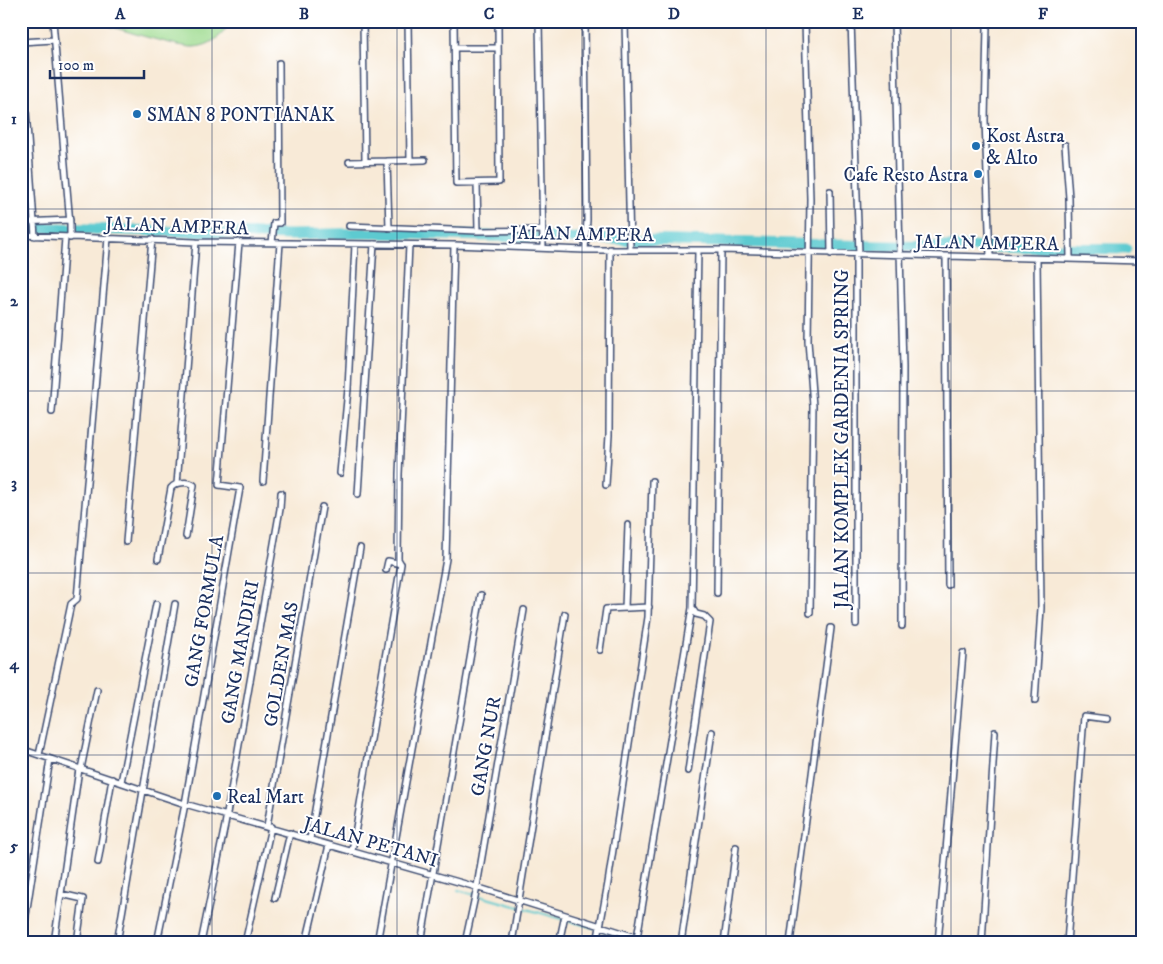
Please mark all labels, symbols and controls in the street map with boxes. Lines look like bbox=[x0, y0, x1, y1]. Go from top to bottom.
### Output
text: A bbox=[114, 4, 126, 24]
text: B bbox=[299, 4, 309, 24]
text: C bbox=[484, 4, 494, 24]
text: D bbox=[668, 4, 680, 24]
text: E bbox=[852, 4, 864, 24]
text: F bbox=[1038, 4, 1048, 24]
scale bar bbox=[50, 48, 144, 80]
text: 100 m bbox=[58, 56, 94, 75]
place label: SMAN 8 PONTIANAK bbox=[147, 104, 335, 127]
marker: SMAN 8 PONTIANAK bbox=[131, 108, 143, 120]
text: 1 bbox=[11, 109, 17, 129]
place label: Kost Astra & Alto bbox=[986, 125, 1065, 170]
marker: Kost Astra & Alto bbox=[970, 140, 982, 152]
place label: Cafe Resto Astra bbox=[844, 164, 968, 187]
marker: Cafe Resto Astra bbox=[972, 168, 984, 180]
street label: JALAN AMPERA bbox=[103, 212, 250, 241]
street label: JALAN AMPERA bbox=[508, 222, 655, 247]
street label: JALAN AMPERA bbox=[913, 231, 1060, 256]
street label: JALAN KOMPLEK GARDENIA SPRING bbox=[831, 269, 854, 611]
text: 2 bbox=[10, 291, 19, 311]
text: 3 bbox=[11, 473, 17, 493]
street label: GANG FORMULA bbox=[180, 533, 229, 689]
street label: GANG MANDIRI bbox=[217, 578, 264, 726]
street label: GOLDEN MAS bbox=[259, 600, 304, 729]
text: 4 bbox=[8, 654, 19, 674]
street label: GANG NUR bbox=[466, 694, 507, 798]
place label: Real Mart bbox=[227, 786, 304, 809]
marker: Real Mart bbox=[211, 790, 223, 802]
street label: JALAN PETANI bbox=[299, 812, 441, 873]
text: 5 bbox=[9, 836, 18, 856]

